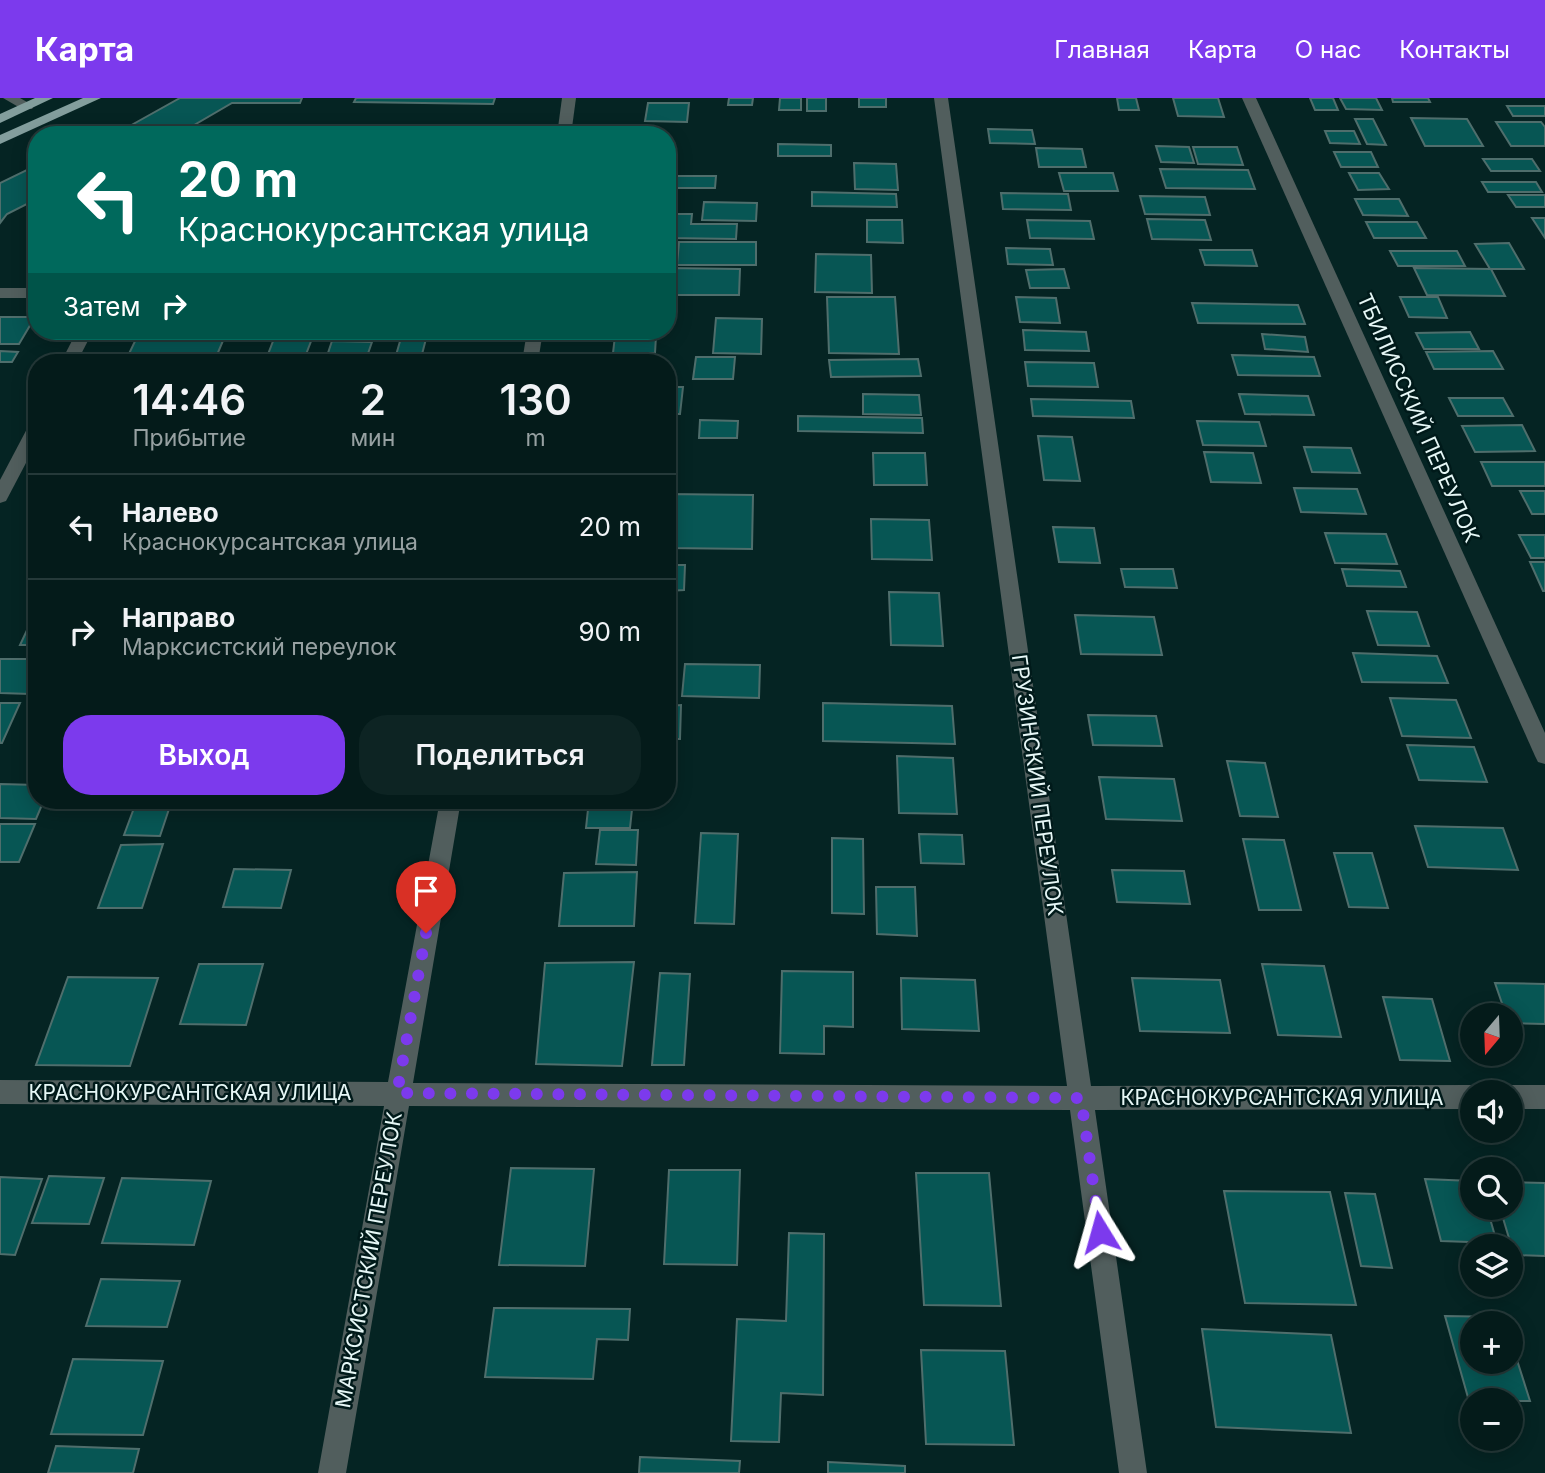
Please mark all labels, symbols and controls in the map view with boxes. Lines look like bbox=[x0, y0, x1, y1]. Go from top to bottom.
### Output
text: Карта bbox=[35, 29, 134, 69]
text: Главная bbox=[1054, 35, 1150, 64]
text: Карта bbox=[1188, 35, 1257, 64]
text: О нас bbox=[1295, 35, 1361, 64]
text: Контакты bbox=[1399, 35, 1510, 64]
text: 20 m bbox=[178, 150, 298, 209]
icon: left bbox=[63, 154, 154, 245]
text: Краснокурсантская улица bbox=[178, 210, 590, 249]
icon: right bbox=[155, 287, 193, 325]
street label: ТБИЛИССКИЙ ПЕРЕУЛОК bbox=[1352, 289, 1486, 546]
text: Затем bbox=[63, 291, 141, 322]
text: 14:46 bbox=[132, 374, 246, 425]
text: 2 bbox=[360, 374, 386, 425]
text: 130 bbox=[500, 374, 572, 425]
text: Прибытие bbox=[132, 424, 246, 452]
text: мин bbox=[350, 424, 395, 452]
text: m bbox=[526, 424, 546, 452]
text: Налево bbox=[122, 497, 219, 528]
icon: left bbox=[63, 508, 101, 546]
text: 20 m bbox=[579, 511, 641, 542]
text: Краснокурсантская улица bbox=[122, 528, 418, 556]
text: Направо bbox=[122, 602, 235, 633]
icon: right bbox=[63, 613, 101, 651]
text: 90 m bbox=[578, 616, 641, 647]
text: Марксистский переулок bbox=[122, 633, 397, 661]
street label: ГРУЗИНСКИЙ ПЕРЕУЛОК bbox=[1007, 653, 1069, 917]
button: Выход bbox=[63, 715, 345, 795]
button: Поделиться bbox=[359, 715, 641, 795]
pin bbox=[396, 861, 456, 933]
icon: arrive bbox=[407, 872, 445, 910]
north arrow bbox=[1460, 1003, 1522, 1066]
map controls bbox=[1460, 1003, 1523, 1451]
street label: КРАСНОКУРСАНТСКАЯ УЛИЦА bbox=[28, 1080, 352, 1105]
button: sound bbox=[1460, 1080, 1523, 1143]
street label: КРАСНОКУРСАНТСКАЯ УЛИЦА bbox=[1120, 1085, 1444, 1110]
street label: МАРКСИСТСКИЙ ПЕРЕУЛОК bbox=[329, 1110, 407, 1410]
button: search bbox=[1460, 1157, 1523, 1220]
position arrow bbox=[1063, 1195, 1137, 1269]
button: layers bbox=[1460, 1234, 1523, 1297]
button: + bbox=[1460, 1311, 1523, 1374]
button: − bbox=[1460, 1388, 1523, 1451]

